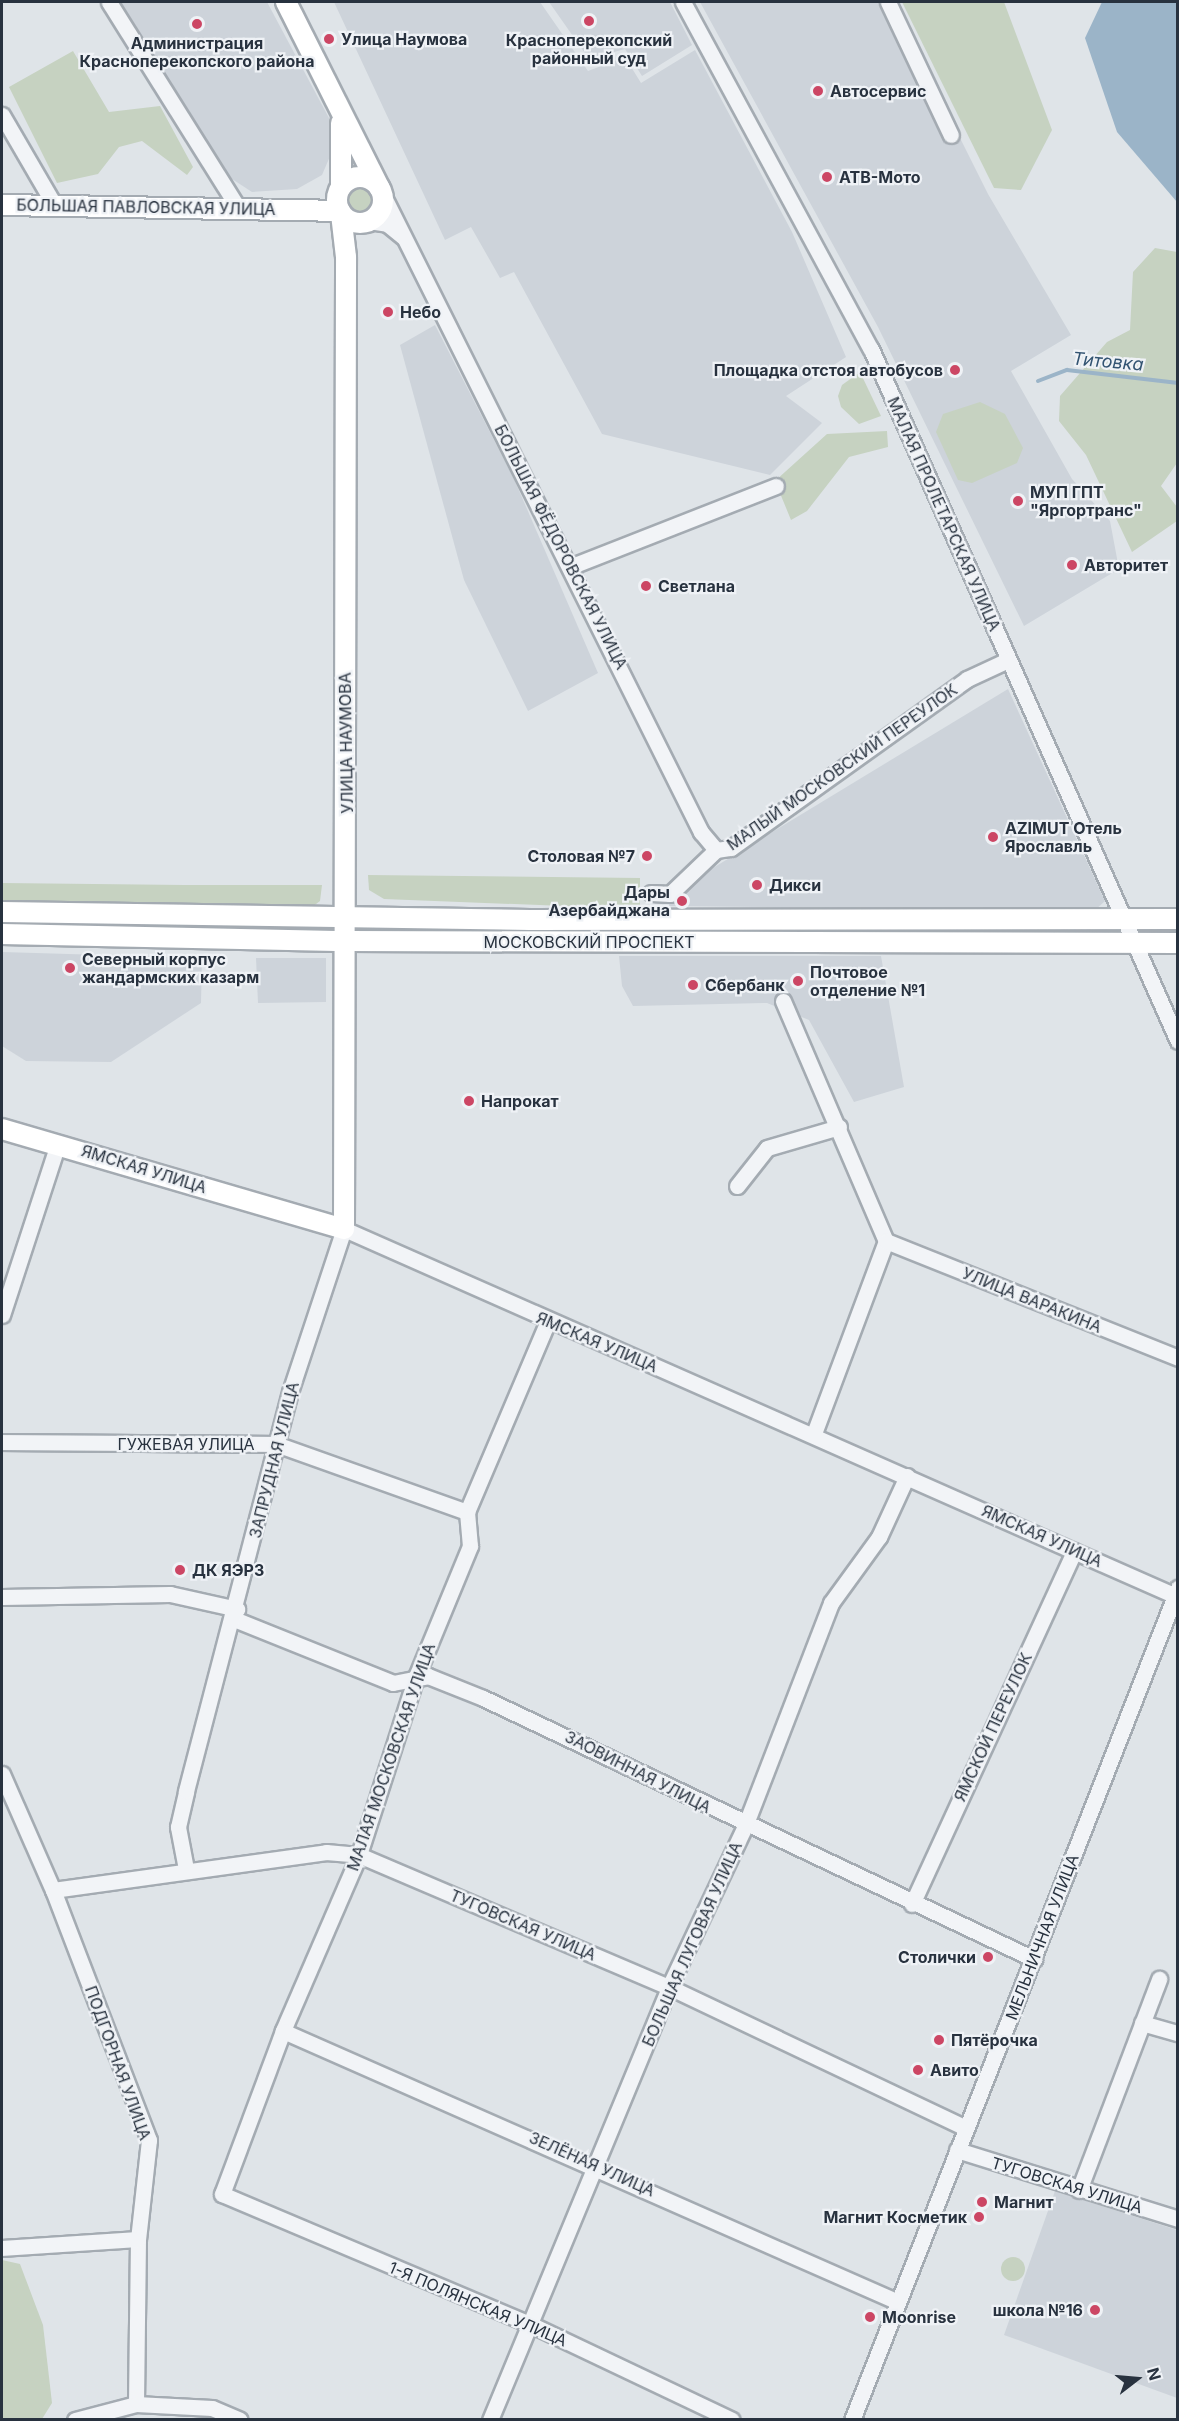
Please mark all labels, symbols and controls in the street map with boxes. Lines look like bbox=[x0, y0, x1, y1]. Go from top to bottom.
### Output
marker: Красноперекопский районный суд bbox=[582, 14, 596, 28]
marker: Администрация Красноперекопского района bbox=[190, 17, 204, 31]
place label: Улица Наумова bbox=[341, 29, 467, 49]
place label: Красноперекопский районный суд bbox=[506, 30, 672, 68]
marker: Улица Наумова bbox=[322, 32, 336, 46]
place label: Администрация Красноперекопского района bbox=[80, 33, 314, 71]
place label: Автосервис bbox=[830, 81, 926, 101]
marker: Автосервис bbox=[811, 84, 825, 98]
place label: АТВ-Мото bbox=[839, 167, 921, 187]
marker: АТВ-Мото bbox=[820, 170, 834, 184]
street label: БОЛЬШАЯ ПАВЛОВСКАЯ УЛИЦА bbox=[16, 195, 276, 219]
place label: Небо bbox=[400, 302, 441, 322]
marker: Небо bbox=[381, 305, 395, 319]
water label: Титовка bbox=[1072, 348, 1144, 376]
place label: Площадка отстоя автобусов bbox=[714, 360, 943, 380]
marker: Площадка отстоя автобусов bbox=[948, 363, 962, 377]
street label: МАЛАЯ ПРОЛЕТАРСКАЯ УЛИЦА bbox=[883, 394, 1005, 634]
street label: БОЛЬШАЯ ФЁДОРОВСКАЯ УЛИЦА bbox=[491, 421, 631, 673]
place label: МУП ГПТ "Яргортранс" bbox=[1030, 482, 1142, 520]
marker: МУП ГПТ "Яргортранс" bbox=[1011, 494, 1025, 508]
place label: Авторитет bbox=[1084, 555, 1168, 575]
marker: Авторитет bbox=[1065, 558, 1079, 572]
place label: Светлана bbox=[658, 576, 735, 596]
marker: Светлана bbox=[639, 579, 653, 593]
street label: УЛИЦА НАУМОВА bbox=[335, 672, 357, 814]
street label: МАЛЫЙ МОСКОВСКИЙ ПЕРЕУЛОК bbox=[723, 680, 961, 854]
place label: AZIMUT Отель Ярославль bbox=[1005, 818, 1122, 856]
marker: AZIMUT Отель Ярославль bbox=[986, 830, 1000, 844]
place label: Столовая №7 bbox=[528, 846, 635, 866]
marker: Столовая №7 bbox=[640, 849, 654, 863]
place label: Дикси bbox=[769, 875, 821, 895]
marker: Дикси bbox=[750, 878, 764, 892]
place label: Дары Азербайджана bbox=[548, 882, 670, 920]
marker: Дары Азербайджана bbox=[675, 894, 689, 908]
street label: МОСКОВСКИЙ ПРОСПЕКТ bbox=[484, 932, 694, 952]
place label: Северный корпус жандармских казарм bbox=[82, 949, 259, 987]
marker: Северный корпус жандармских казарм bbox=[63, 961, 77, 975]
place label: Почтовое отделение №1 bbox=[810, 962, 925, 1000]
marker: Почтовое отделение №1 bbox=[791, 974, 805, 988]
place label: Сбербанк bbox=[705, 975, 785, 995]
marker: Сбербанк bbox=[686, 978, 700, 992]
place label: Напрокат bbox=[481, 1091, 559, 1111]
marker: Напрокат bbox=[462, 1094, 476, 1108]
street label: ЯМСКАЯ УЛИЦА bbox=[79, 1141, 209, 1197]
street label: УЛИЦА ВАРАКИНА bbox=[960, 1263, 1104, 1337]
street label: ЯМСКАЯ УЛИЦА bbox=[534, 1308, 660, 1376]
street label: ЗАПРУДНАЯ УЛИЦА bbox=[245, 1380, 303, 1540]
street label: ГУЖЕВАЯ УЛИЦА bbox=[117, 1434, 255, 1454]
street label: ЯМСКАЯ УЛИЦА bbox=[979, 1501, 1105, 1571]
place label: ДК ЯЭРЗ bbox=[192, 1560, 264, 1580]
marker: ДК ЯЭРЗ bbox=[173, 1563, 187, 1577]
street label: МАЛАЯ МОСКОВСКАЯ УЛИЦА bbox=[343, 1641, 439, 1873]
street label: ЯМСКОЙ ПЕРЕУЛОК bbox=[950, 1650, 1036, 1804]
street label: ЗАОВИННАЯ УЛИЦА bbox=[562, 1727, 714, 1817]
street label: БОЛЬШАЯ ЛУГОВАЯ УЛИЦА bbox=[638, 1839, 746, 2049]
street label: МЕЛЬНИЧНАЯ УЛИЦА bbox=[1002, 1851, 1082, 2023]
street label: ТУГОВСКАЯ УЛИЦА bbox=[447, 1886, 599, 1964]
place label: Столички bbox=[898, 1947, 976, 1967]
marker: Столички bbox=[981, 1950, 995, 1964]
street label: ПОДГОРНАЯ УЛИЦА bbox=[81, 1983, 155, 2143]
place label: Пятёрочка bbox=[951, 2030, 1038, 2050]
marker: Пятёрочка bbox=[932, 2033, 946, 2047]
place label: Авито bbox=[930, 2060, 979, 2080]
marker: Авито bbox=[911, 2063, 925, 2077]
street label: ЗЕЛЁНАЯ УЛИЦА bbox=[526, 2128, 658, 2200]
street label: ТУГОВСКАЯ УЛИЦА bbox=[989, 2153, 1145, 2217]
place label: Магнит bbox=[994, 2192, 1054, 2212]
marker: Магнит bbox=[975, 2195, 989, 2209]
place label: Магнит Косметик bbox=[823, 2207, 967, 2227]
marker: Магнит Косметик bbox=[972, 2210, 986, 2224]
street label: 1-Я ПОЛЯНСКАЯ УЛИЦА bbox=[386, 2258, 570, 2350]
place label: школа №16 bbox=[993, 2300, 1083, 2320]
marker: школа №16 bbox=[1088, 2303, 1102, 2317]
place label: Moonrise bbox=[882, 2307, 956, 2327]
marker: Moonrise bbox=[863, 2310, 877, 2324]
north arrow bbox=[1107, 2349, 1167, 2409]
text: N bbox=[1143, 2365, 1166, 2383]

